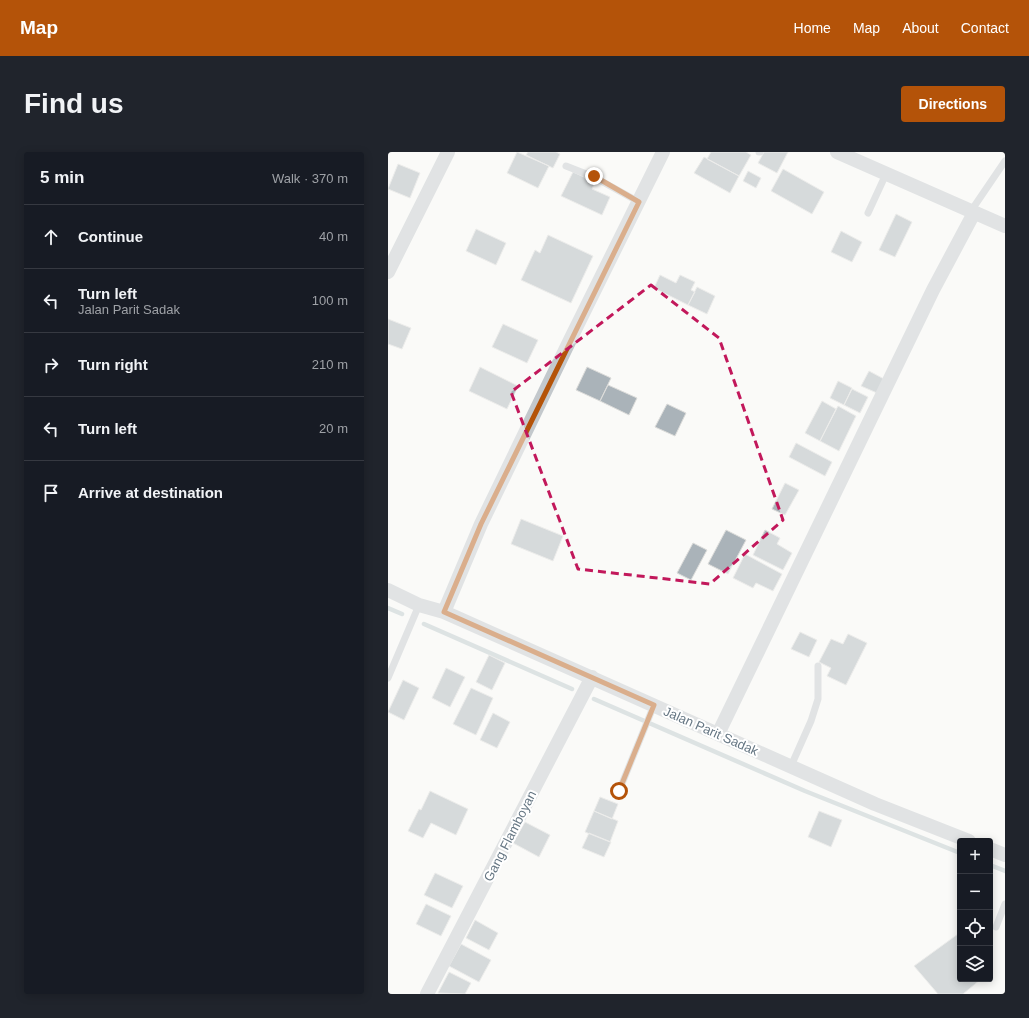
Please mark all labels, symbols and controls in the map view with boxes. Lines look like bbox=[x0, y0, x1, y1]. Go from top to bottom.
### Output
text: Map bbox=[20, 17, 58, 38]
text: Home bbox=[794, 20, 831, 36]
text: Map bbox=[853, 20, 880, 36]
text: About bbox=[902, 20, 939, 36]
text: Contact bbox=[961, 20, 1009, 36]
button: Directions bbox=[901, 86, 1005, 122]
text: Find us bbox=[24, 88, 124, 119]
route end bbox=[585, 167, 603, 185]
text: 5 min bbox=[40, 168, 84, 187]
text: Walk · 370 m bbox=[272, 171, 348, 186]
icon: ahead bbox=[40, 226, 62, 248]
text: Continue bbox=[78, 228, 143, 245]
text: 40 m bbox=[319, 229, 348, 244]
text: Turn left bbox=[78, 285, 137, 302]
icon: left bbox=[40, 290, 62, 312]
text: 100 m bbox=[312, 293, 348, 308]
text: Jalan Parit Sadak bbox=[78, 302, 180, 317]
icon: right bbox=[40, 354, 62, 376]
text: Turn right bbox=[78, 356, 148, 373]
text: 210 m bbox=[312, 357, 348, 372]
icon: left bbox=[40, 418, 62, 440]
text: Turn left bbox=[78, 420, 137, 437]
text: 20 m bbox=[319, 421, 348, 436]
icon: arrive bbox=[40, 482, 62, 504]
text: Arrive at destination bbox=[78, 484, 223, 501]
street label: Jalan Parit Sadak bbox=[661, 703, 761, 759]
route start bbox=[610, 782, 628, 800]
street label: Gang Flamboyan bbox=[481, 788, 539, 884]
map controls bbox=[957, 838, 993, 982]
button: + bbox=[957, 838, 993, 874]
button: − bbox=[957, 874, 993, 910]
button: locate bbox=[957, 910, 993, 946]
button: layers bbox=[957, 946, 993, 982]

